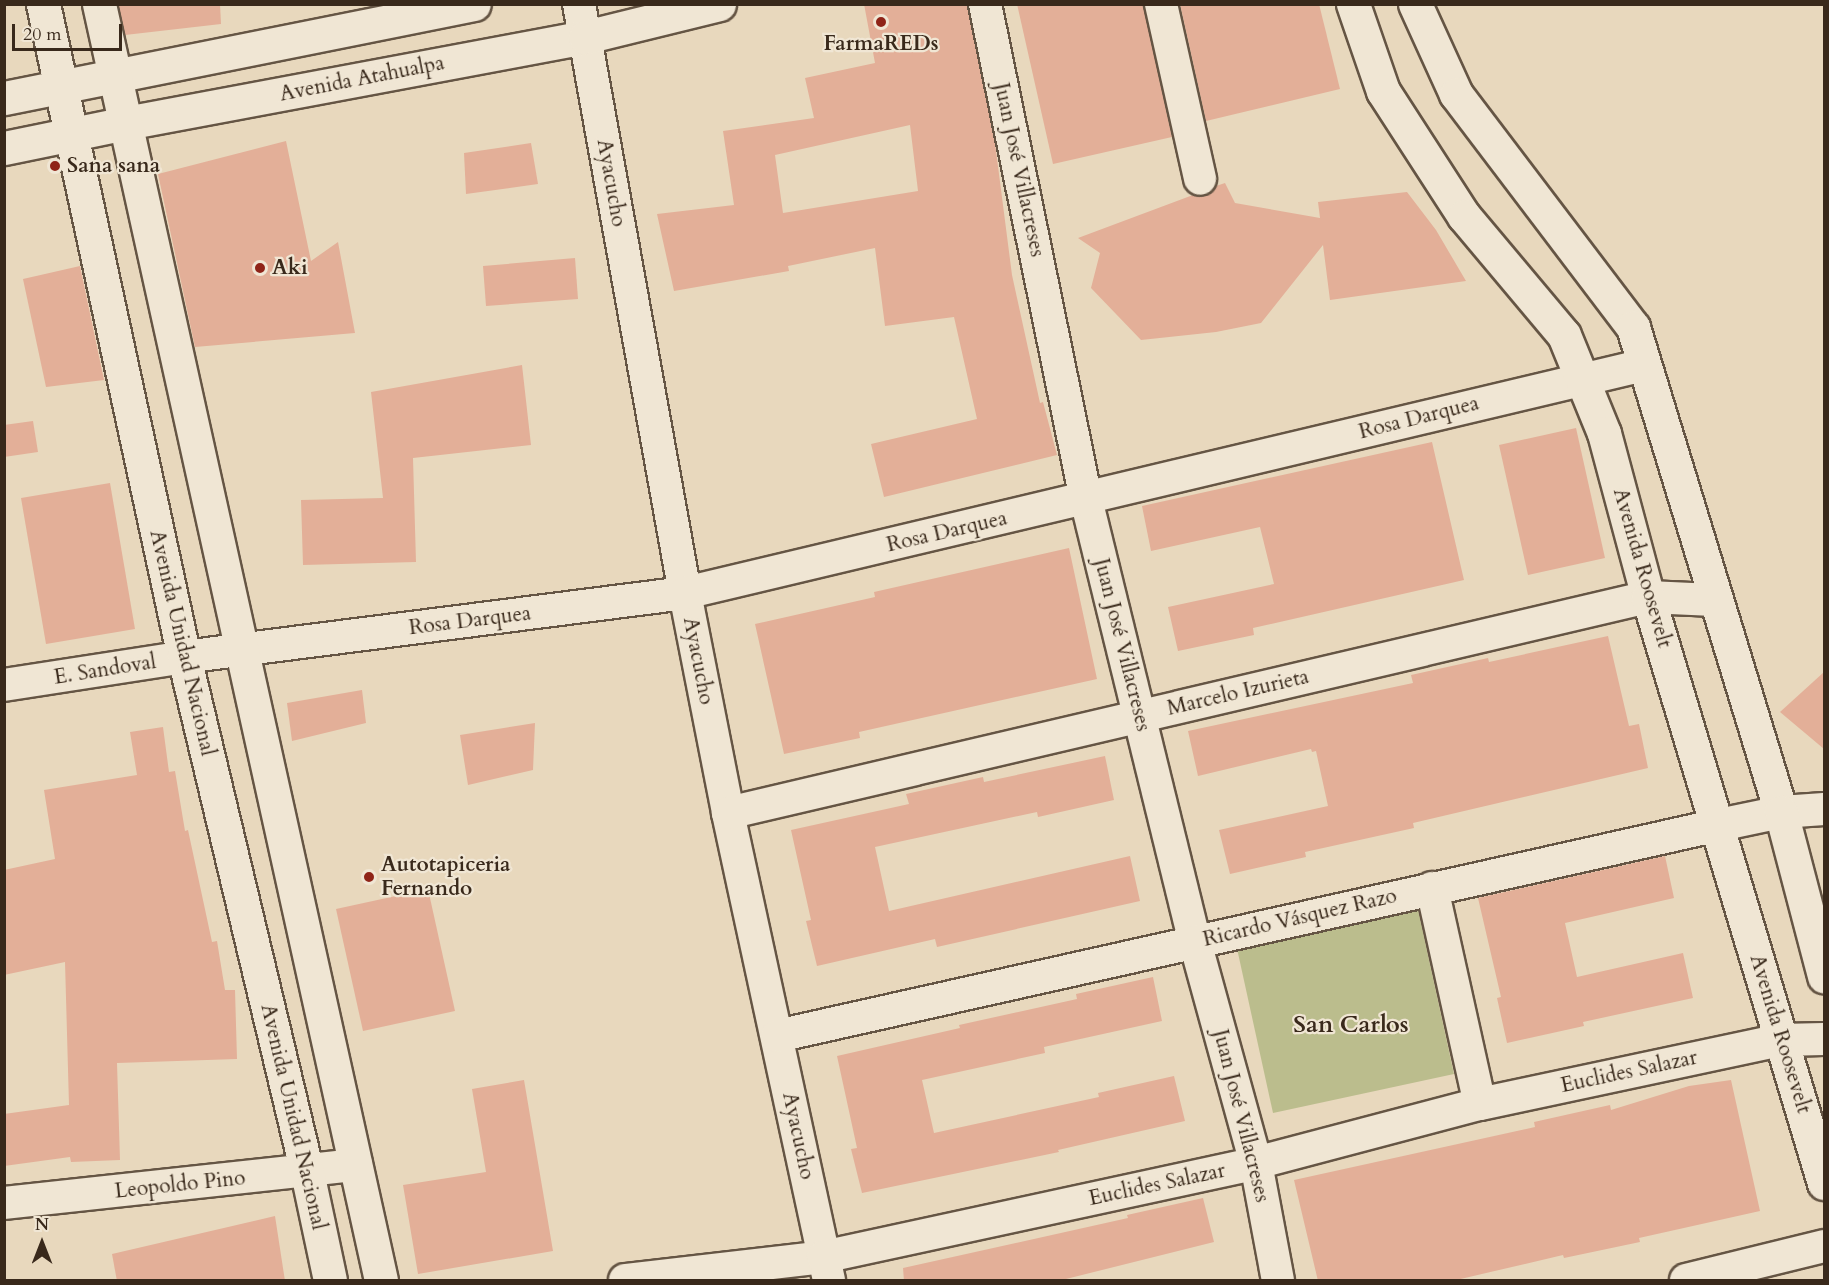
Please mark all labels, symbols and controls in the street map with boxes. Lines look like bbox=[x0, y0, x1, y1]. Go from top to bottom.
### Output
scale bar bbox=[15, 12, 124, 50]
marker: FarmaREDs bbox=[874, 15, 888, 29]
text: 20 m bbox=[23, 22, 62, 47]
place label: FarmaREDs bbox=[823, 31, 939, 57]
street label: Avenida Atahualpa bbox=[278, 51, 446, 107]
street label: Juan José Villacreses bbox=[988, 81, 1050, 259]
street label: Ayacucho bbox=[591, 137, 631, 229]
place label: Sana sana bbox=[67, 153, 160, 179]
marker: Sana sana bbox=[48, 159, 62, 173]
place label: Aki bbox=[272, 255, 308, 281]
marker: Aki bbox=[253, 261, 267, 275]
street label: Rosa Darquea bbox=[1356, 391, 1482, 445]
street label: Avenida Roosevelt bbox=[1607, 485, 1677, 651]
street label: Rosa Darquea bbox=[884, 506, 1010, 558]
street label: Avenida Unidad Nacional bbox=[144, 528, 220, 758]
street label: Juan José Villacreses bbox=[1088, 556, 1156, 734]
street label: Rosa Darquea bbox=[408, 601, 532, 641]
street label: Ayacucho bbox=[677, 615, 719, 707]
street label: E. Sandoval bbox=[52, 649, 158, 691]
street label: Marcelo Izurieta bbox=[1165, 664, 1311, 722]
place label: Autotapiceria Fernando bbox=[381, 852, 510, 902]
marker: Autotapiceria Fernando bbox=[362, 870, 376, 884]
street label: Ricardo Vásquez Razo bbox=[1201, 883, 1399, 953]
street label: Avenida Roosevelt bbox=[1744, 952, 1816, 1116]
street label: Avenida Unidad Nacional bbox=[255, 1002, 331, 1232]
district label: San Carlos bbox=[1293, 1011, 1409, 1039]
street label: Juan José Villacreses bbox=[1207, 1027, 1275, 1205]
street label: Euclides Salazar bbox=[1558, 1045, 1700, 1099]
street label: Ayacucho bbox=[776, 1090, 820, 1182]
street label: Euclides Salazar bbox=[1086, 1158, 1228, 1212]
street label: Leopoldo Pino bbox=[113, 1166, 247, 1204]
north arrow bbox=[12, 1213, 72, 1273]
text: N bbox=[35, 1214, 49, 1236]

